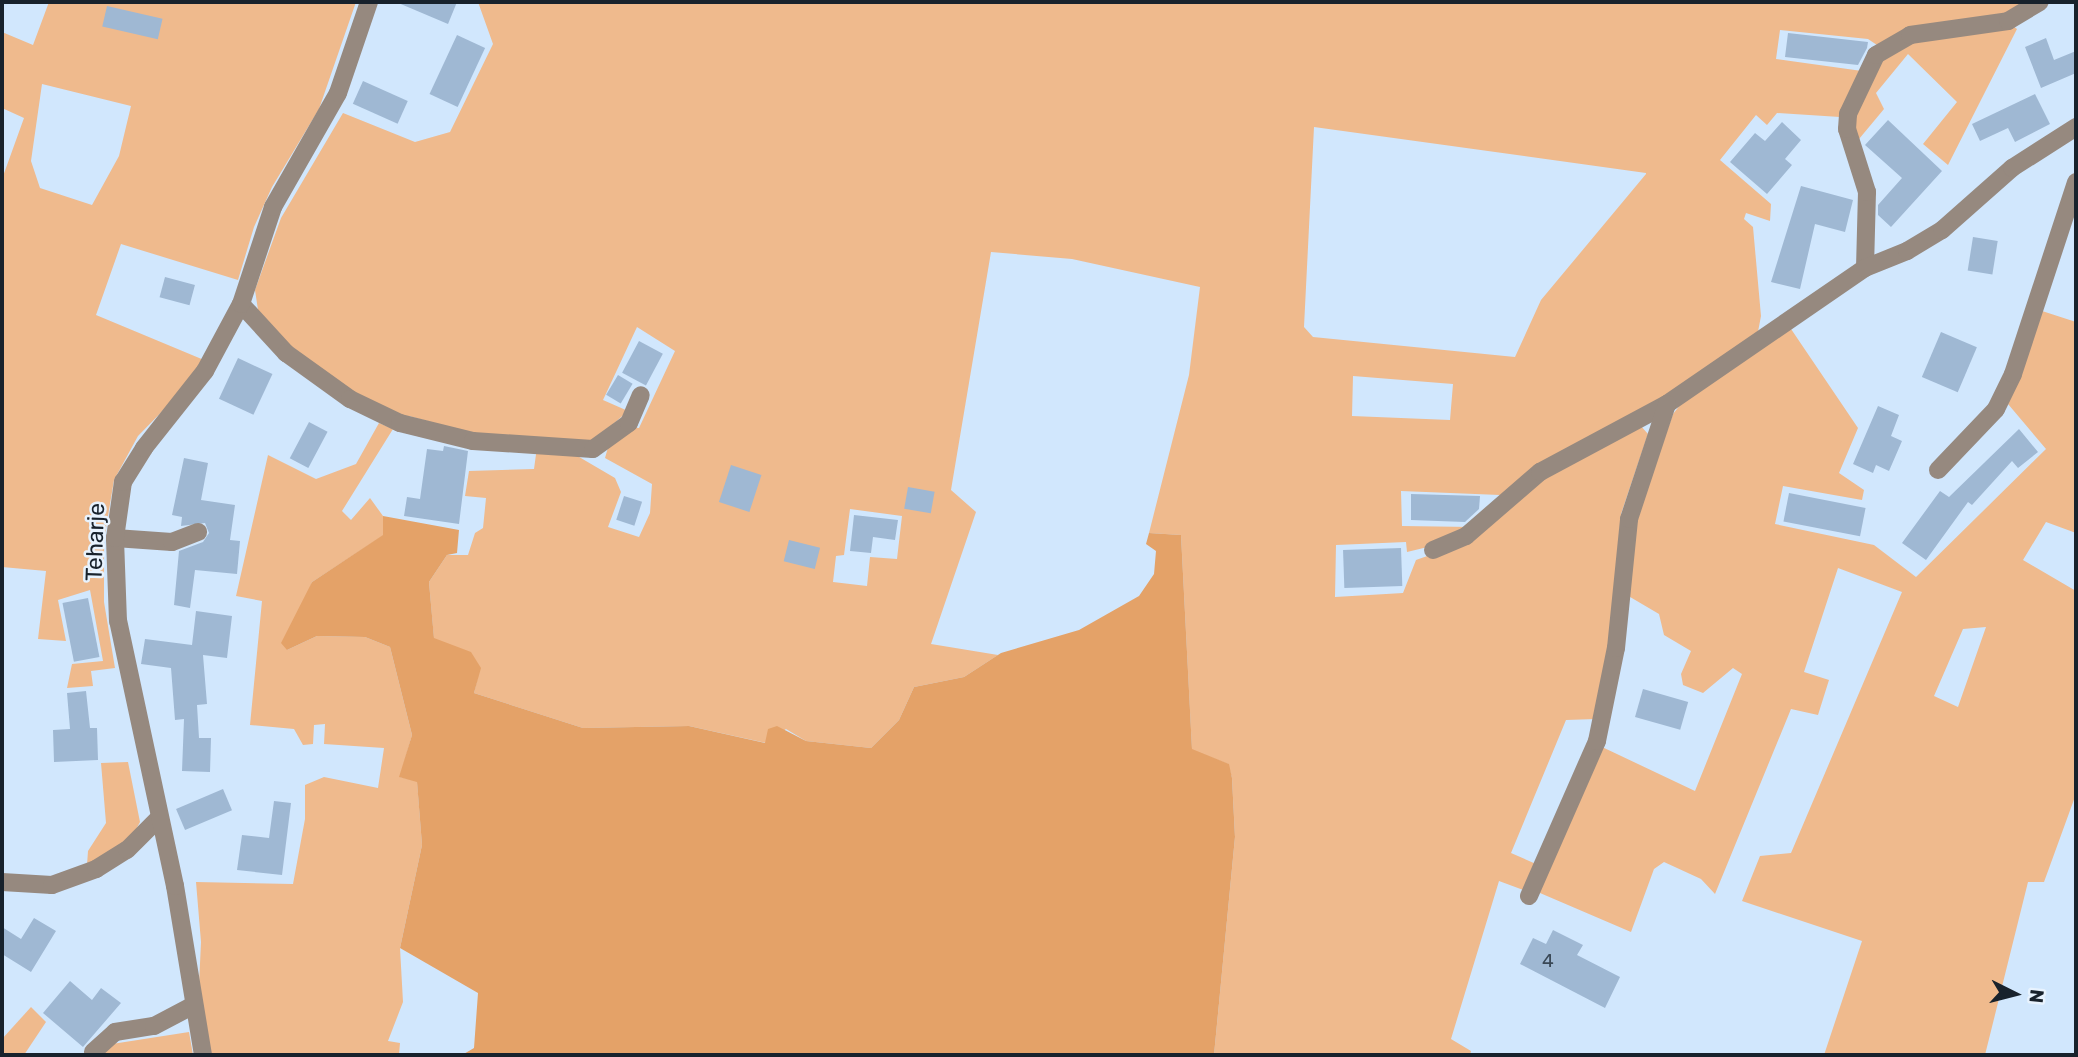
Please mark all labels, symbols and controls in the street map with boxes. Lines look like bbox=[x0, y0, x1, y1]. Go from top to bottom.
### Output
street label: Teharje bbox=[80, 502, 110, 582]
house number: 4 bbox=[1542, 950, 1554, 972]
north arrow bbox=[1980, 959, 2050, 1029]
text: N bbox=[2024, 988, 2049, 1004]

